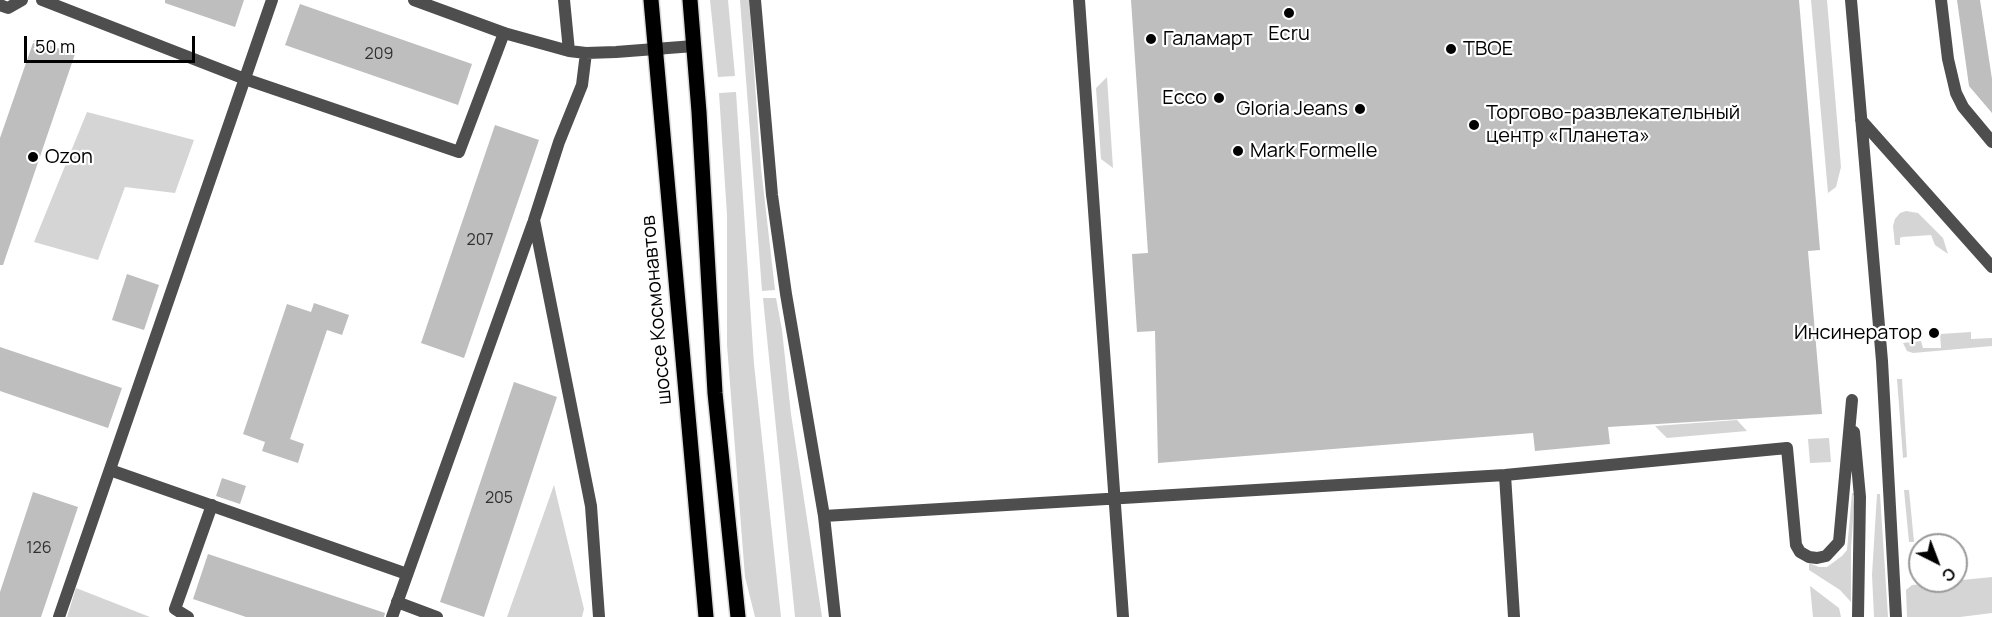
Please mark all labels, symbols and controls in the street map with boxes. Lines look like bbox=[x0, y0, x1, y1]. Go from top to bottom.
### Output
marker: Ecru bbox=[1282, 6, 1296, 20]
place label: Ecru bbox=[1268, 22, 1310, 46]
scale bar bbox=[27, 24, 198, 62]
place label: Галамарт bbox=[1163, 27, 1253, 51]
marker: Галамарт bbox=[1144, 32, 1158, 46]
text: 50 m bbox=[35, 34, 75, 58]
place label: ТВОЕ bbox=[1463, 37, 1513, 61]
marker: ТВОЕ bbox=[1444, 42, 1458, 56]
house number: 209 bbox=[365, 45, 393, 65]
place label: Ecco bbox=[1162, 86, 1207, 110]
marker: Ecco bbox=[1212, 91, 1226, 105]
place label: Gloria Jeans bbox=[1236, 97, 1348, 121]
place label: Торгово-развлекательный центр «Планета» bbox=[1486, 101, 1740, 148]
marker: Gloria Jeans bbox=[1353, 102, 1367, 116]
marker: Торгово-развлекательный центр «Планета» bbox=[1467, 118, 1481, 132]
place label: Mark Formelle bbox=[1250, 139, 1377, 163]
marker: Mark Formelle bbox=[1231, 144, 1245, 158]
place label: Ozon bbox=[45, 145, 93, 169]
marker: Ozon bbox=[26, 150, 40, 164]
street label: шоссе Космонавтов bbox=[637, 214, 677, 406]
house number: 207 bbox=[467, 231, 493, 251]
place label: Инсинератор bbox=[1794, 321, 1922, 345]
marker: Инсинератор bbox=[1927, 326, 1941, 340]
house number: 205 bbox=[485, 489, 513, 509]
north arrow bbox=[1908, 533, 1968, 593]
house number: 126 bbox=[26, 539, 52, 559]
text: С bbox=[1937, 563, 1960, 587]

